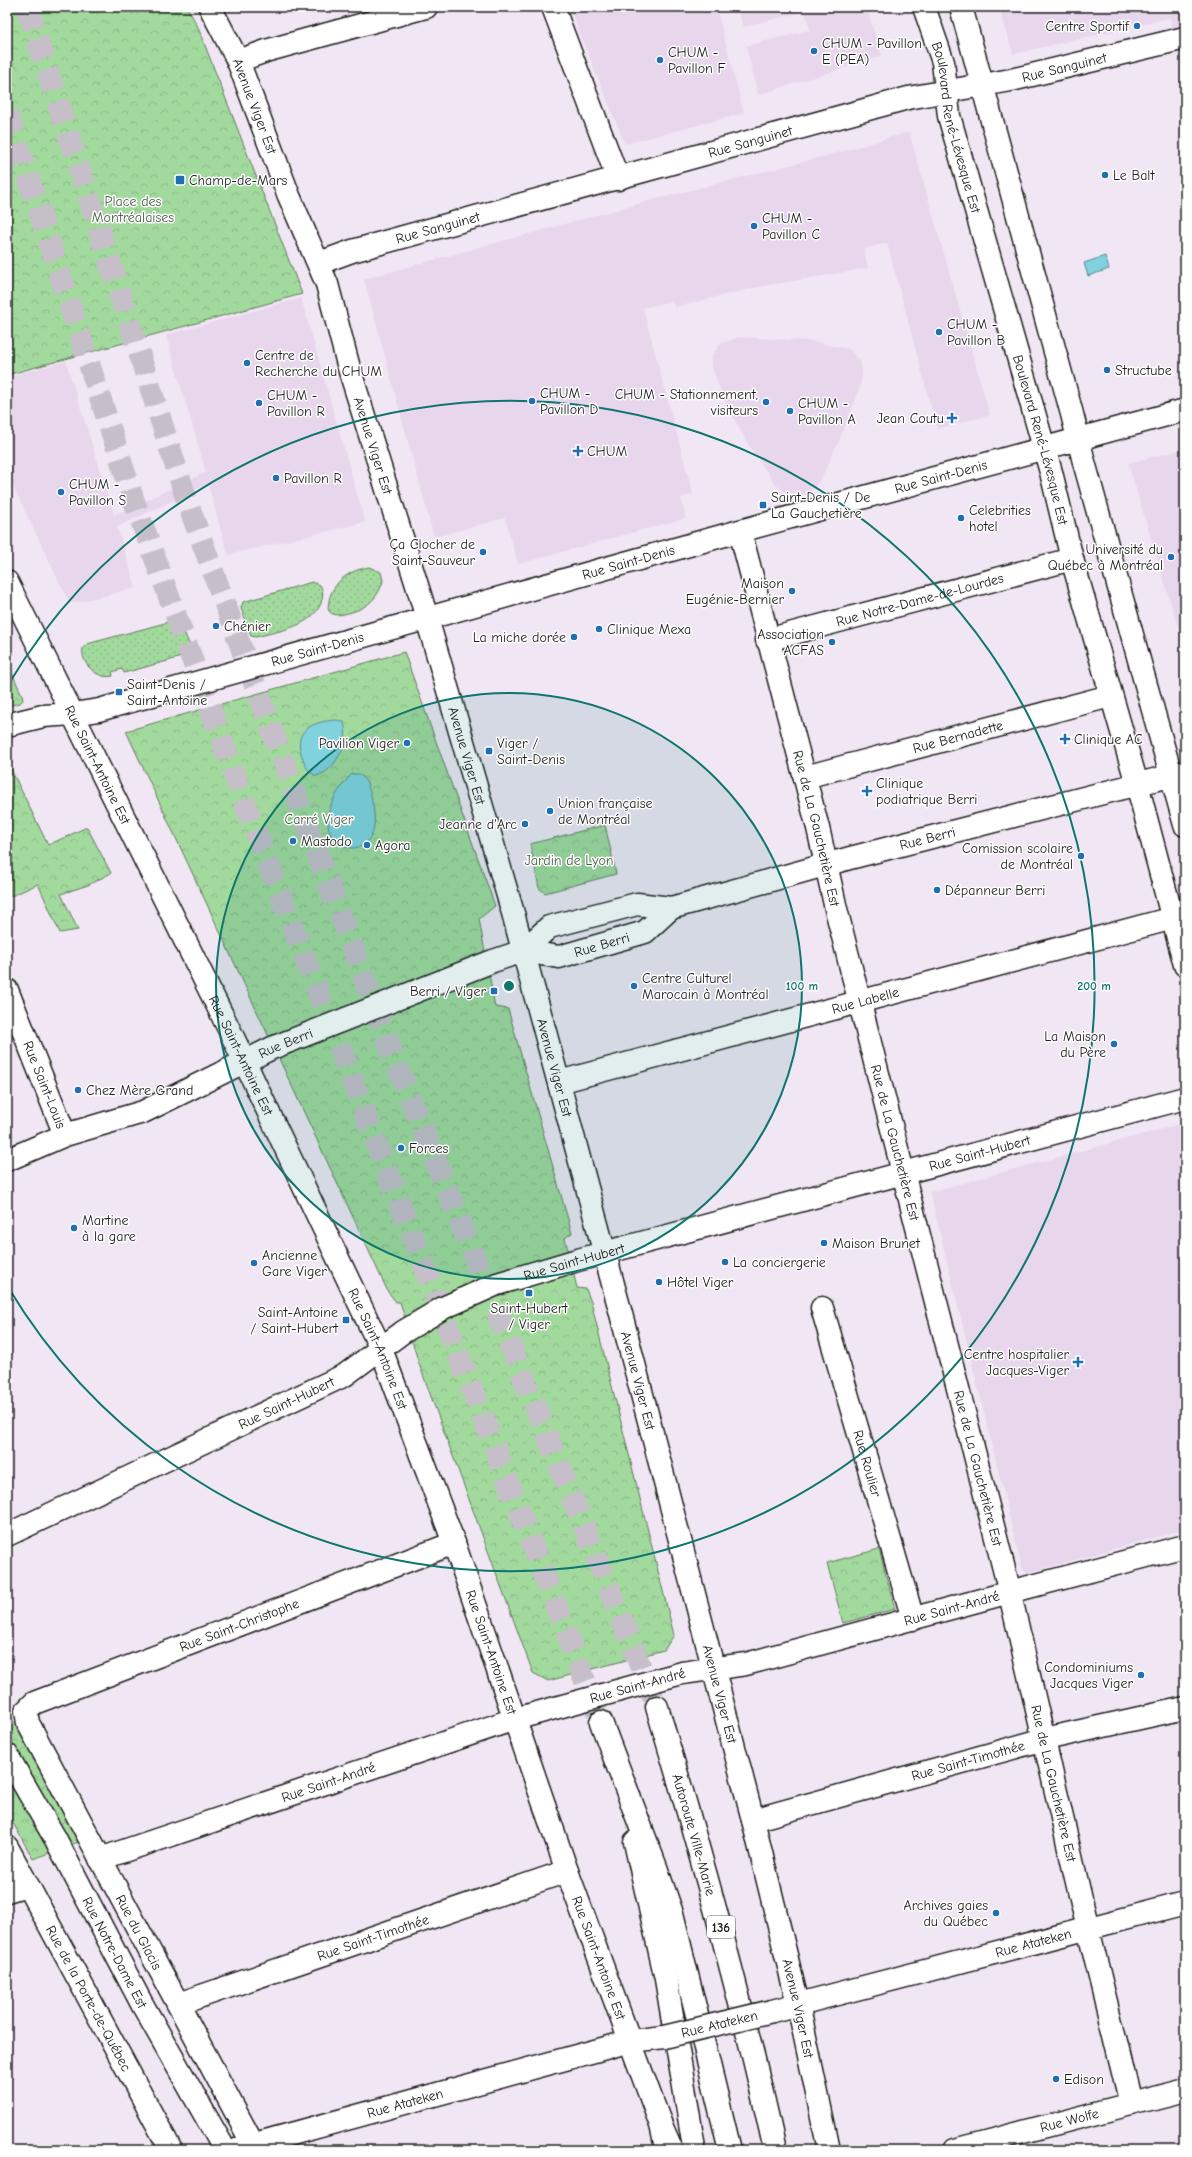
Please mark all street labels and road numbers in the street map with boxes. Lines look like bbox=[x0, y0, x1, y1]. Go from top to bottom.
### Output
street label: Boulevard René-Lévesque Est bbox=[928, 40, 985, 216]
street label: Rue Sanguinet bbox=[1020, 49, 1109, 86]
street label: Avenue Viger Est bbox=[229, 56, 281, 157]
street label: Rue Sanguinet bbox=[706, 122, 795, 162]
street label: Rue Sanguinet bbox=[394, 208, 483, 248]
street label: Boulevard René-Lévesque Est bbox=[1009, 353, 1072, 528]
street label: Avenue Viger Est bbox=[350, 395, 396, 497]
street label: Rue Saint-Denis bbox=[893, 456, 989, 498]
street label: Rue Saint-Denis bbox=[580, 541, 677, 584]
street label: Rue Notre-Dame-de-Lourdes bbox=[834, 569, 1006, 630]
street label: Rue Saint-Denis bbox=[269, 628, 366, 670]
street label: Rue Saint-Antoine Est bbox=[61, 703, 134, 828]
street label: Avenue Viger Est bbox=[444, 705, 489, 808]
street label: Rue Bernadette bbox=[911, 717, 1005, 757]
street label: Rue de La Gauchetière Est bbox=[789, 748, 843, 909]
street label: Rue Berri bbox=[898, 823, 957, 854]
street label: Rue Berri bbox=[572, 929, 632, 961]
street label: Rue Labelle bbox=[830, 984, 901, 1018]
street label: Rue Saint-Antoine Est bbox=[205, 993, 277, 1119]
street label: Avenue Viger Est bbox=[533, 1017, 576, 1120]
street label: Rue Berri bbox=[256, 1025, 315, 1062]
street label: Rue Saint-Louis bbox=[19, 1039, 70, 1131]
street label: Rue de La Gauchetière Est bbox=[867, 1063, 923, 1223]
street label: Rue Saint-Hubert bbox=[927, 1131, 1033, 1175]
street label: Rue Saint-Hubert bbox=[522, 1240, 627, 1285]
street label: Rue Saint-Antoine Est bbox=[344, 1285, 411, 1413]
street label: Avenue Viger Est bbox=[617, 1330, 659, 1433]
street label: Rue Saint-Hubert bbox=[236, 1373, 338, 1433]
street label: Rue de La Gauchetière Est bbox=[950, 1389, 1006, 1549]
street label: Rue Roulier bbox=[849, 1428, 885, 1499]
street label: Rue Saint-André bbox=[902, 1587, 1001, 1630]
street label: Rue Saint-Antoine Est bbox=[462, 1588, 521, 1718]
street label: Rue Saint-Christophe bbox=[177, 1595, 301, 1656]
street label: Avenue Viger Est bbox=[699, 1643, 741, 1746]
street label: Rue Saint-André bbox=[588, 1665, 687, 1707]
street label: Rue de La Gauchetière Est bbox=[1027, 1703, 1080, 1864]
street label: Rue Saint-Timothée bbox=[909, 1737, 1027, 1785]
street label: Rue Saint-André bbox=[279, 1759, 378, 1806]
street label: Autoroute Ville-Marie bbox=[668, 1772, 719, 1898]
street label: Rue du Glacis bbox=[112, 1892, 166, 1973]
street label: Rue Notre-Dame Est bbox=[78, 1894, 151, 2012]
street label: Rue Saint-Antoine Est bbox=[568, 1894, 630, 2023]
street label: Rue Saint-Timothée bbox=[315, 1911, 431, 1965]
road number: 136 bbox=[707, 1916, 735, 1938]
street label: Rue de la Porte-de-Québec bbox=[42, 1923, 135, 2075]
street label: Rue Atateken bbox=[993, 1925, 1073, 1961]
street label: Avenue Viger Est bbox=[778, 1957, 817, 2061]
street label: Rue Atateken bbox=[680, 2007, 759, 2042]
street label: Rue Atateken bbox=[365, 2085, 445, 2122]
street label: Rue Wolfe bbox=[1038, 2105, 1100, 2136]

